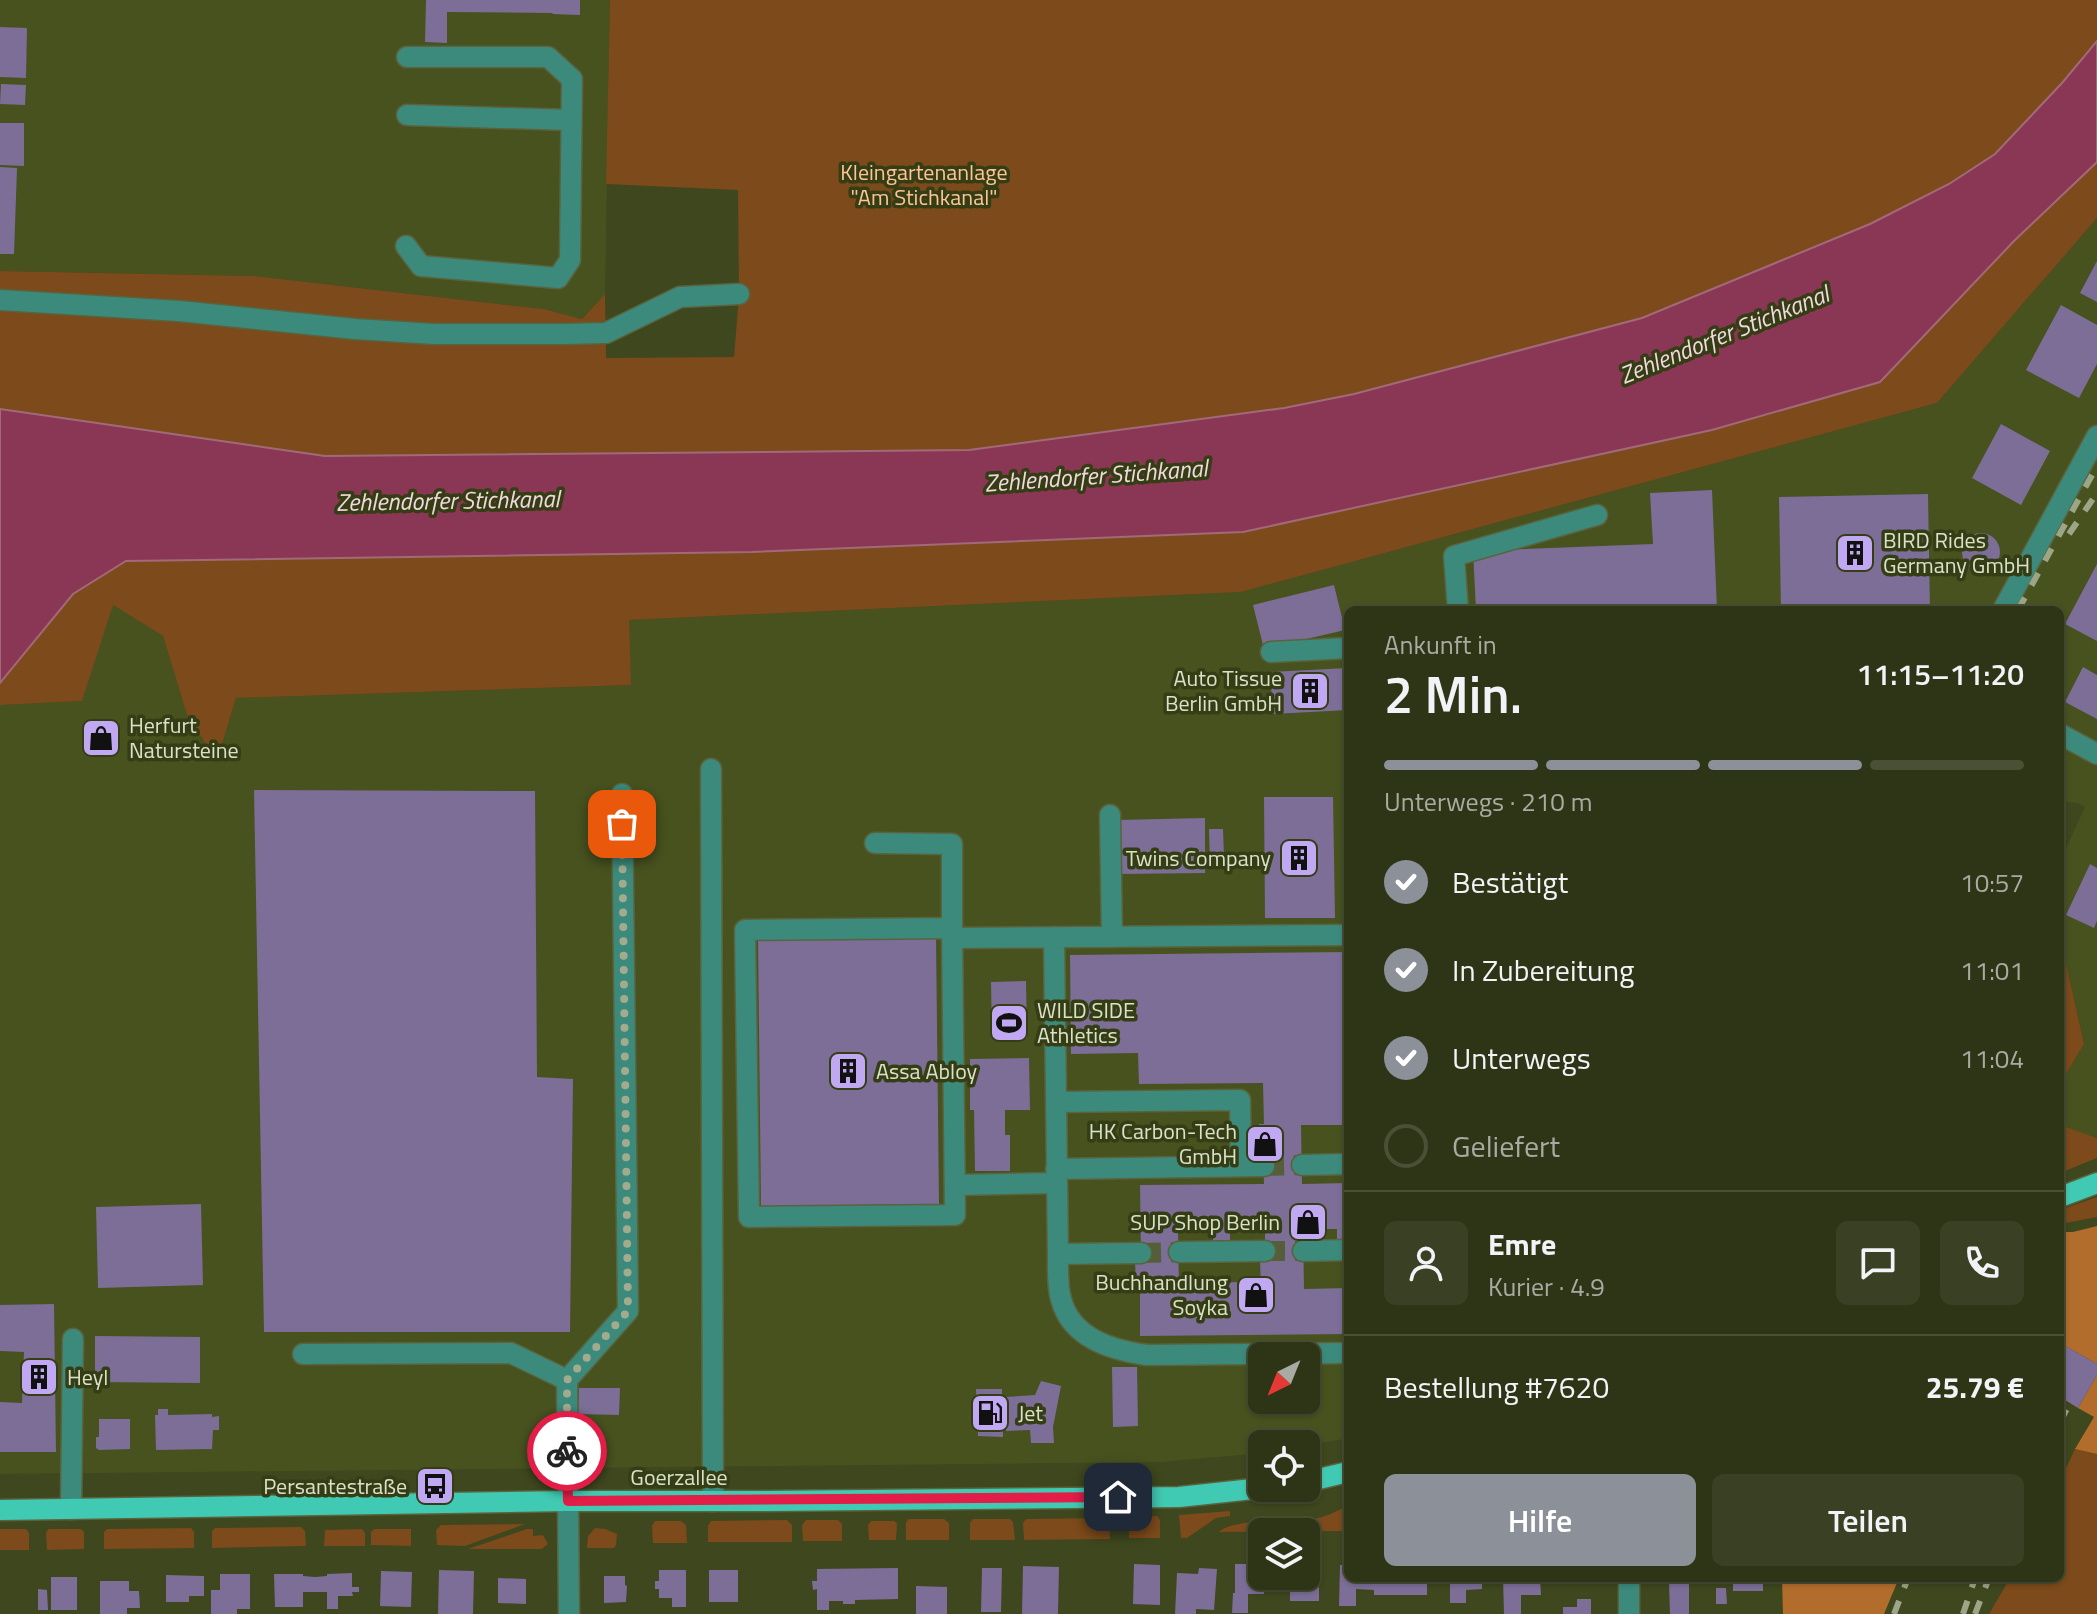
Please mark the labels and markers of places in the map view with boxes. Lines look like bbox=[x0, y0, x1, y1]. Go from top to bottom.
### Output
place label: BIRD Rides Germany GmbH bbox=[1883, 523, 2030, 582]
building icon: BIRD Rides Germany GmbH bbox=[1834, 532, 1876, 574]
place label: Auto Tissue Berlin GmbH bbox=[1165, 661, 1282, 720]
building icon: Auto Tissue Berlin GmbH bbox=[1289, 670, 1331, 712]
place label: Herfurt Natursteine bbox=[129, 708, 239, 767]
shop icon: Herfurt Natursteine bbox=[80, 717, 122, 759]
pin bbox=[588, 790, 656, 858]
building icon: Twins Company bbox=[1278, 837, 1320, 879]
place label: Twins Company bbox=[1126, 841, 1271, 875]
place label: WILD SIDE Athletics bbox=[1037, 993, 1135, 1052]
sports icon: WILD SIDE Athletics bbox=[988, 1002, 1030, 1044]
building icon: Assa Abloy bbox=[827, 1050, 869, 1092]
place label: Assa Abloy bbox=[876, 1054, 978, 1088]
place label: HK Carbon-Tech GmbH bbox=[1089, 1114, 1237, 1173]
shop icon: HK Carbon-Tech GmbH bbox=[1244, 1123, 1286, 1165]
shop icon: SUP Shop Berlin bbox=[1287, 1201, 1329, 1243]
place label: SUP Shop Berlin bbox=[1130, 1205, 1280, 1239]
place label: Buchhandlung Soyka bbox=[1095, 1265, 1228, 1324]
shop icon: Buchhandlung Soyka bbox=[1235, 1274, 1277, 1316]
building icon: Heyl bbox=[18, 1356, 60, 1398]
place label: Heyl bbox=[67, 1360, 108, 1394]
fuel station icon: Jet bbox=[969, 1392, 1011, 1434]
place label: Jet bbox=[1018, 1396, 1043, 1430]
pin bbox=[1084, 1463, 1152, 1531]
bus stop icon: Persantestraße bbox=[414, 1465, 456, 1507]
place label: Persantestraße bbox=[263, 1469, 407, 1503]

